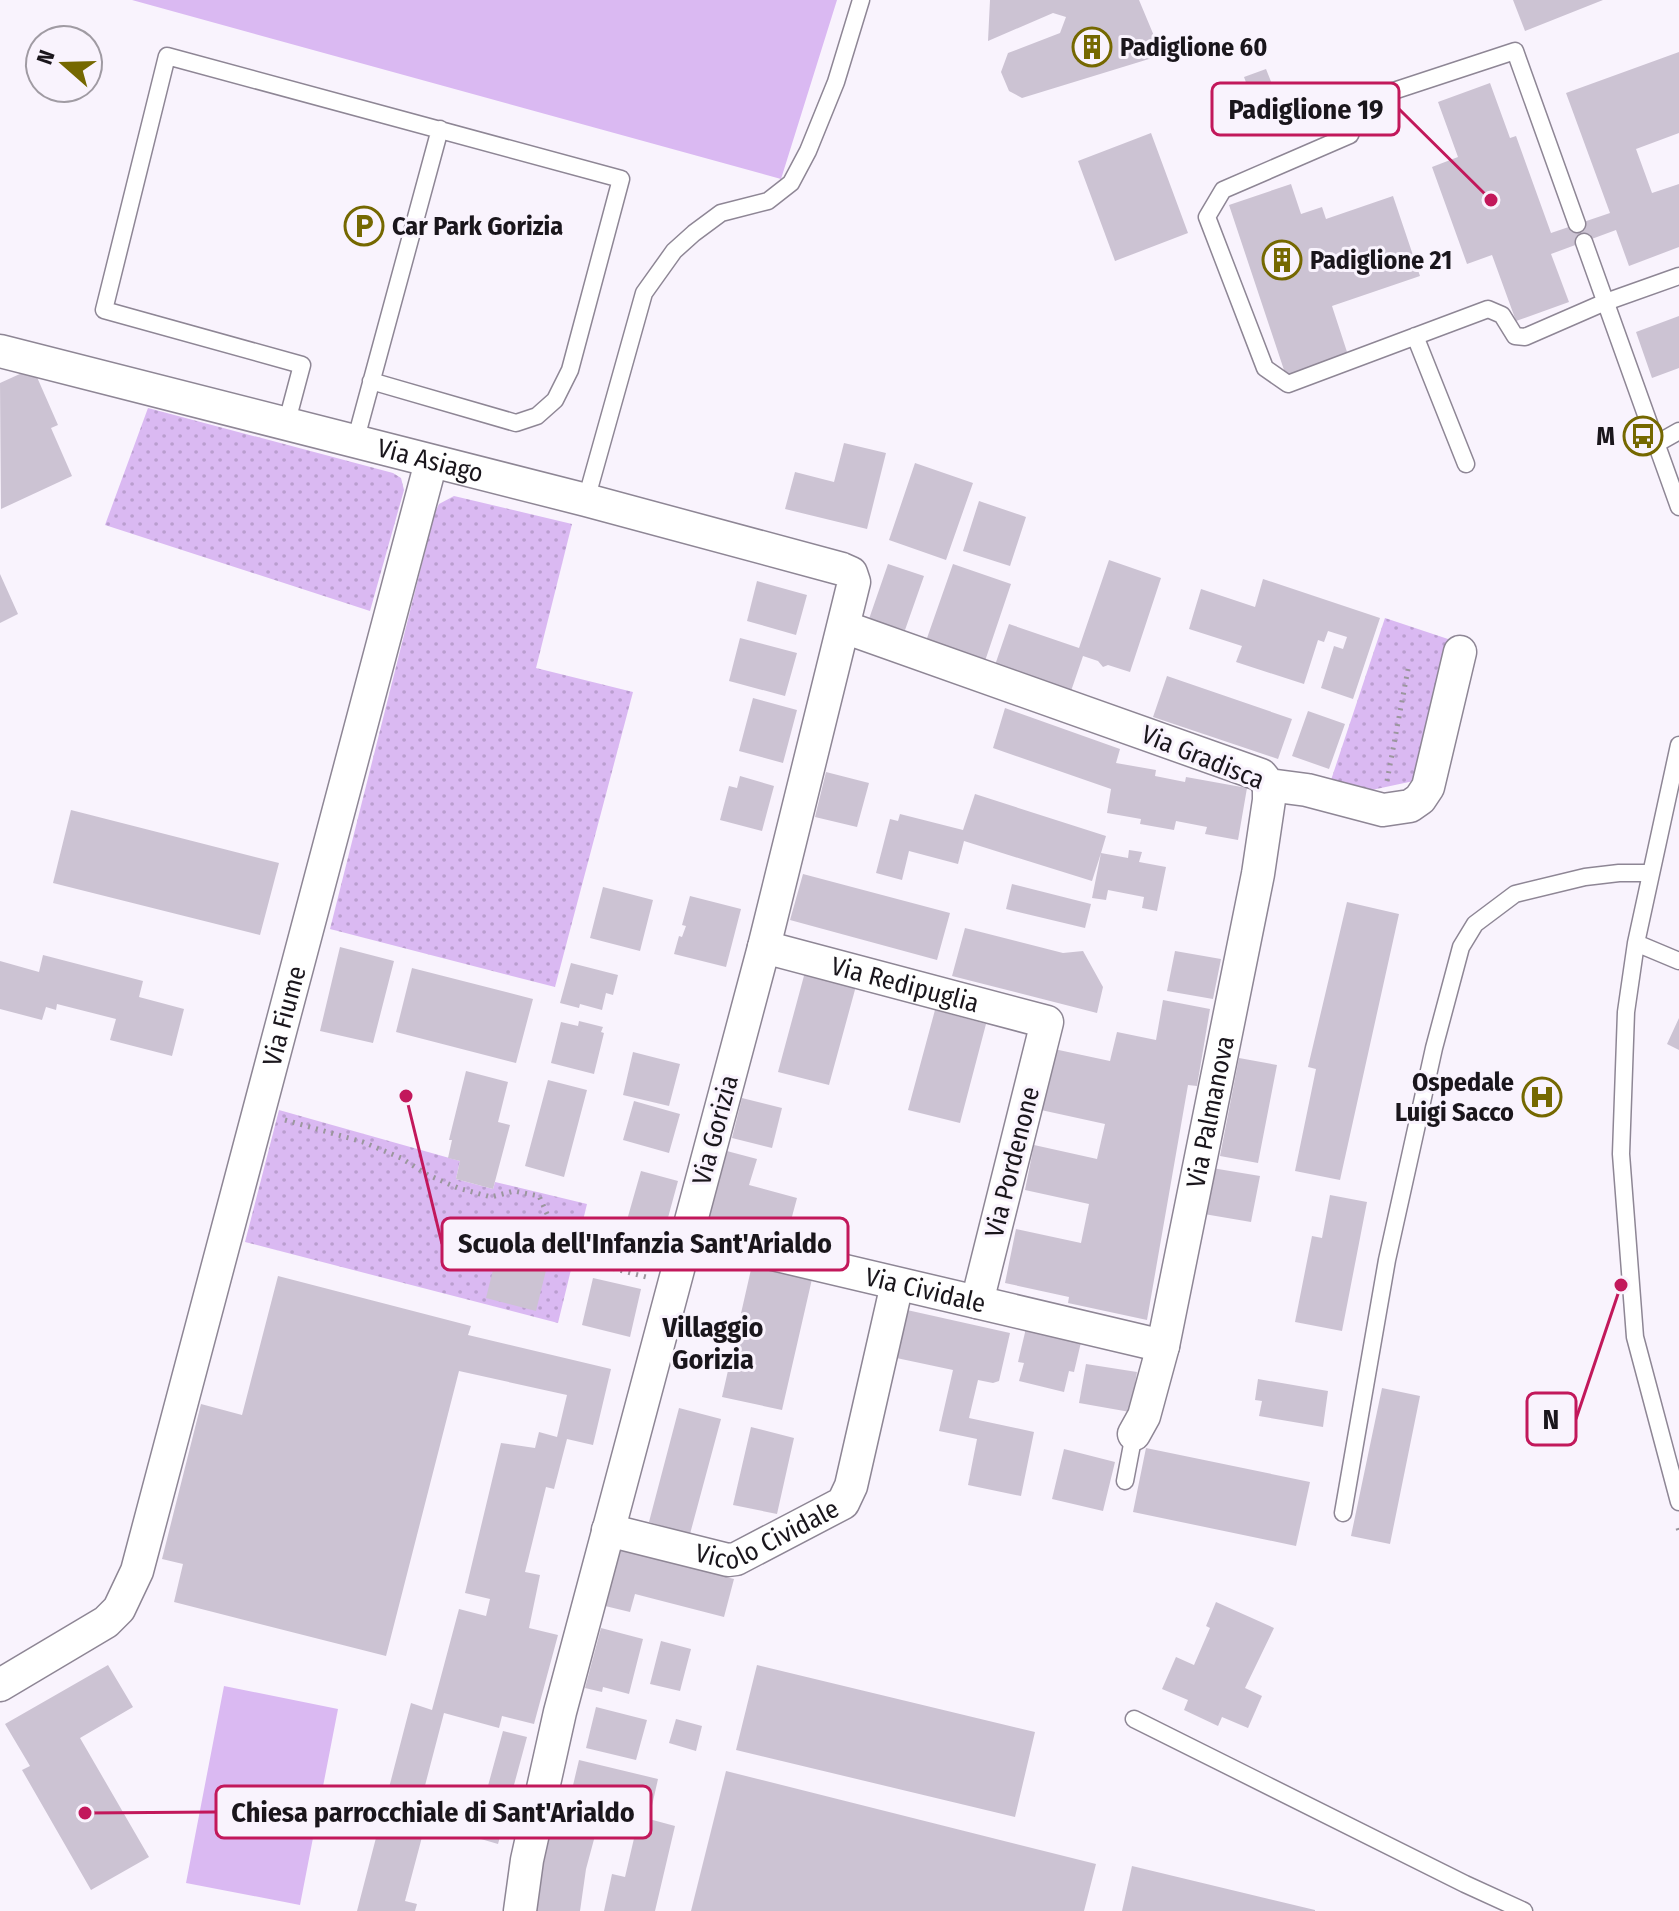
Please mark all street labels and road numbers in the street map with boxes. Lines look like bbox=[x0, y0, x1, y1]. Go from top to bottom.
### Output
street label: Via Asiago bbox=[374, 433, 486, 489]
street label: Via Gradisca bbox=[1137, 719, 1269, 796]
street label: Via Redipuglia bbox=[828, 950, 982, 1019]
street label: Via Fiume bbox=[257, 963, 313, 1069]
street label: Via Palmanova bbox=[1180, 1033, 1241, 1191]
street label: Via Gorizia bbox=[686, 1072, 745, 1188]
street label: Via Pordenone bbox=[979, 1084, 1046, 1241]
street label: Via Cividale bbox=[862, 1261, 989, 1320]
street label: Vicolo Cividale bbox=[692, 1493, 844, 1576]

